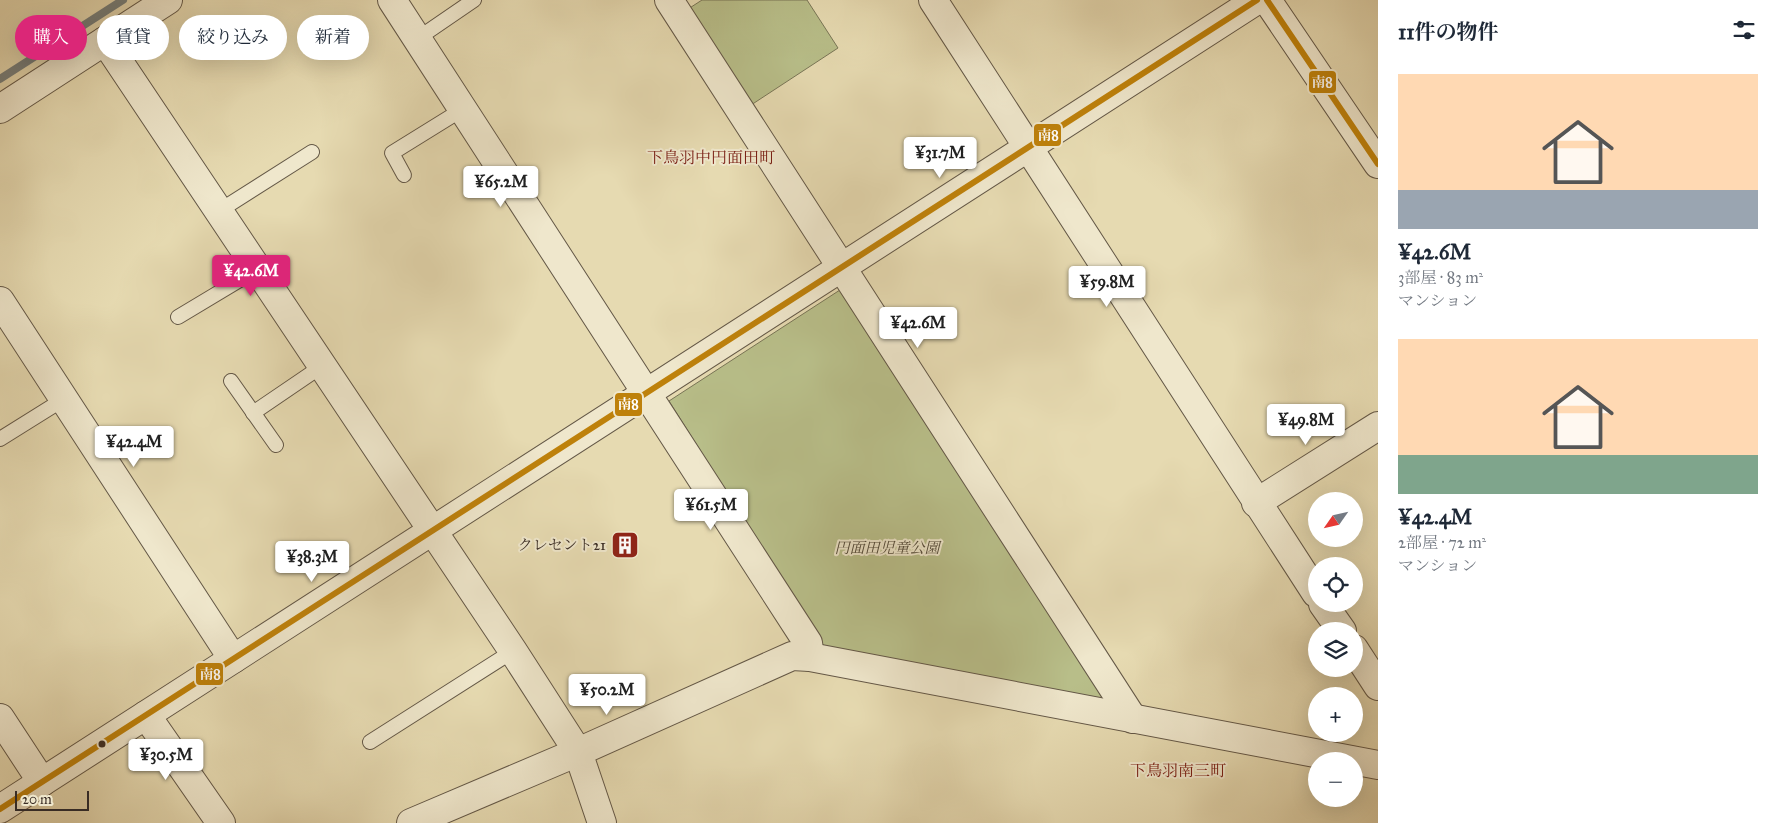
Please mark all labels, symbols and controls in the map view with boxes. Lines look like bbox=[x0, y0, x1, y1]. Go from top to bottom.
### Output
chip: 購入 bbox=[15, 15, 87, 60]
chip: 賃貸 bbox=[97, 15, 169, 60]
chip: 絞り込み bbox=[179, 15, 287, 60]
chip: 新着 bbox=[297, 15, 369, 60]
icon: filters bbox=[1730, 16, 1758, 44]
text: 11件の物件 bbox=[1398, 19, 1499, 45]
line badge: 南8 bbox=[1308, 70, 1337, 94]
text: 南8 bbox=[1311, 74, 1333, 91]
icon: home bbox=[1533, 107, 1623, 197]
line badge: 南8 bbox=[1033, 123, 1062, 147]
text: 南8 bbox=[1037, 127, 1059, 144]
pin: ¥31.7M bbox=[899, 136, 981, 179]
text: ¥31.7M bbox=[915, 143, 965, 162]
district label: 下鳥羽中円面田町 bbox=[647, 148, 775, 167]
pin: ¥65.2M bbox=[460, 166, 542, 208]
text: ¥65.2M bbox=[474, 172, 528, 191]
text: ¥42.6M bbox=[1398, 239, 1471, 265]
pin: ¥42.6M bbox=[210, 254, 292, 297]
text: ¥42.6M bbox=[223, 261, 279, 280]
pin: ¥59.8M bbox=[1066, 266, 1148, 308]
text: 3部屋 · 83 m² bbox=[1398, 268, 1483, 287]
text: ¥59.8M bbox=[1080, 272, 1134, 291]
text: マンション bbox=[1398, 291, 1477, 310]
pin: ¥42.6M bbox=[877, 306, 959, 349]
text: ¥42.6M bbox=[890, 313, 946, 332]
icon: home bbox=[1533, 372, 1623, 462]
line badge: 南8 bbox=[614, 392, 643, 417]
text: 南8 bbox=[617, 396, 639, 413]
pin: ¥49.8M bbox=[1265, 404, 1347, 446]
text: ¥49.8M bbox=[1278, 410, 1334, 429]
pin: ¥42.4M bbox=[93, 426, 175, 468]
text: ¥42.4M bbox=[106, 432, 162, 451]
pin: ¥61.5M bbox=[670, 488, 752, 531]
north arrow bbox=[1308, 492, 1362, 548]
map controls bbox=[1308, 492, 1363, 807]
text: ¥61.5M bbox=[685, 495, 737, 514]
text: ¥42.4M bbox=[1398, 504, 1472, 530]
building icon: クレセント21 bbox=[610, 530, 640, 560]
text: 2部屋 · 72 m² bbox=[1398, 533, 1486, 552]
place label: クレセント21 bbox=[518, 536, 606, 554]
park label: 円面田児童公園 bbox=[834, 539, 942, 557]
pin: ¥38.3M bbox=[271, 540, 353, 583]
text: ¥38.3M bbox=[286, 547, 338, 566]
text: マンション bbox=[1398, 556, 1477, 575]
button: locate bbox=[1308, 557, 1363, 612]
button: layers bbox=[1308, 622, 1363, 677]
line badge: 南8 bbox=[195, 662, 224, 686]
text: 南8 bbox=[199, 666, 221, 683]
pin: ¥50.2M bbox=[566, 674, 648, 716]
text: ¥50.2M bbox=[580, 680, 634, 699]
button: + bbox=[1308, 687, 1363, 742]
pin: ¥30.5M bbox=[125, 738, 207, 781]
unlabelled marker bbox=[97, 739, 107, 749]
text: ¥30.5M bbox=[139, 745, 193, 764]
button: − bbox=[1308, 752, 1363, 807]
district label: 下鳥羽南三町 bbox=[1130, 761, 1226, 780]
scale bar bbox=[15, 788, 89, 811]
text: 20 m bbox=[22, 791, 52, 808]

